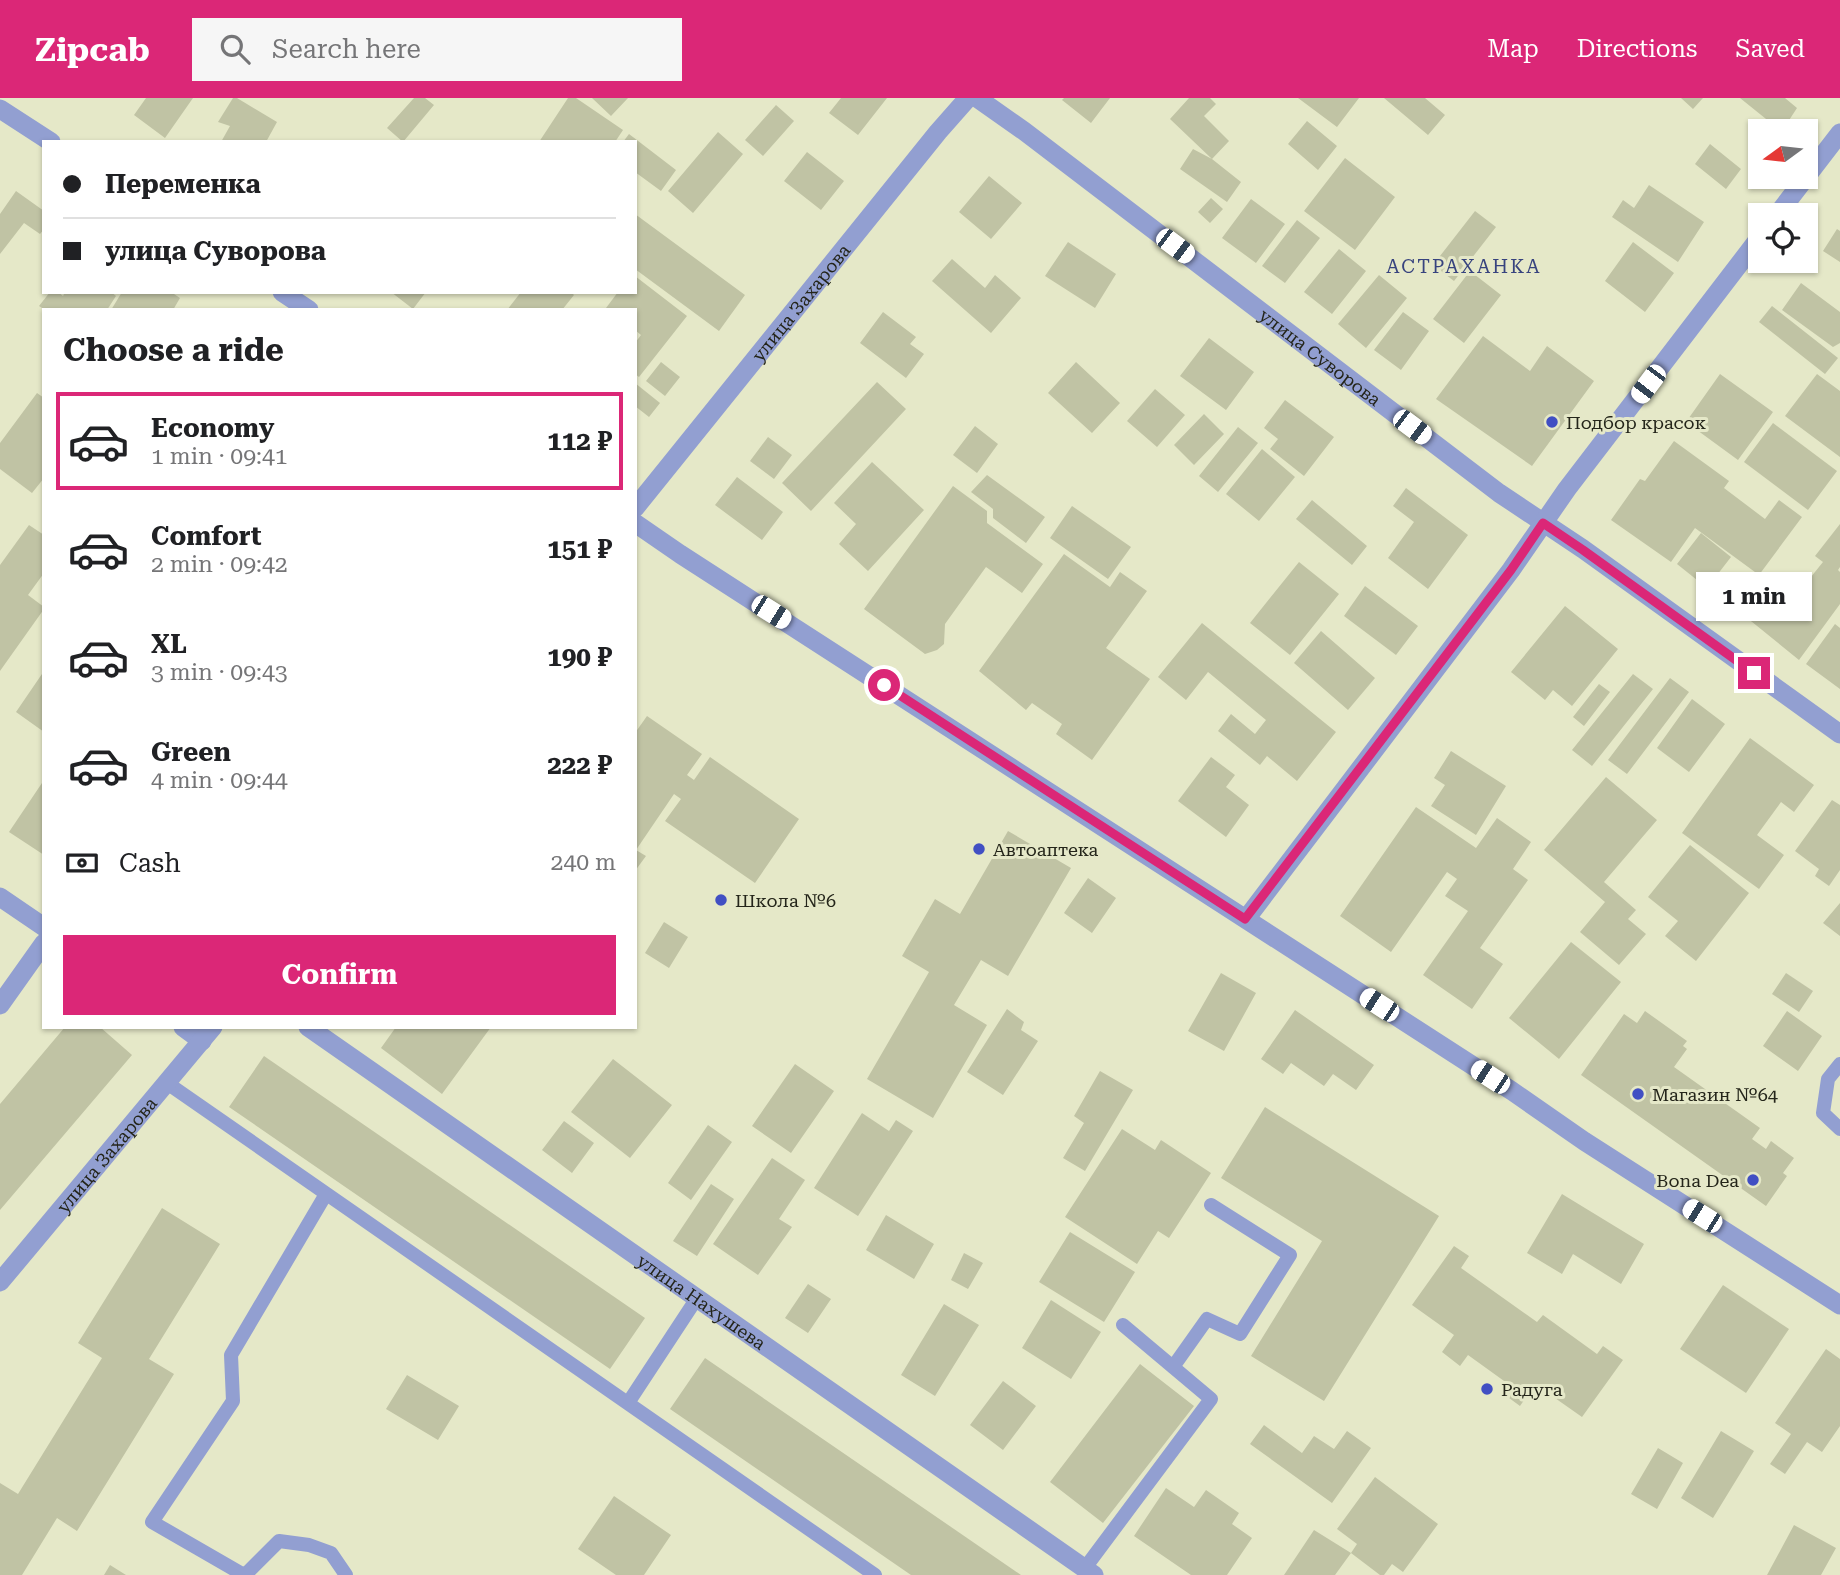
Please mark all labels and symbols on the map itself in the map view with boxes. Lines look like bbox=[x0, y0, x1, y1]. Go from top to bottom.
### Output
north arrow bbox=[1748, 119, 1818, 189]
car bbox=[1152, 225, 1199, 267]
street label: улица Захарова bbox=[747, 239, 854, 365]
district label: АСТРАХАНКА bbox=[1386, 255, 1542, 278]
street label: улица Суворова bbox=[1255, 304, 1385, 410]
car bbox=[1627, 361, 1670, 407]
car bbox=[1389, 406, 1436, 448]
place label: Подбор красок bbox=[1566, 412, 1706, 433]
marker: Подбор красок bbox=[1544, 414, 1560, 430]
callout: 1 min bbox=[1696, 572, 1812, 620]
car bbox=[748, 592, 795, 632]
route end bbox=[1738, 657, 1770, 689]
route start bbox=[868, 669, 900, 701]
place label: Автоаптека bbox=[993, 839, 1099, 860]
marker: Автоаптека bbox=[971, 841, 987, 857]
place label: Школа №6 bbox=[735, 890, 836, 911]
marker: Школа №6 bbox=[713, 892, 729, 908]
car bbox=[1356, 985, 1403, 1025]
car bbox=[1467, 1057, 1514, 1097]
place label: Магазин №64 bbox=[1652, 1084, 1778, 1105]
marker: Магазин №64 bbox=[1630, 1086, 1646, 1102]
street label: улица Захарова bbox=[52, 1092, 161, 1217]
place label: Bona Dea bbox=[1656, 1170, 1739, 1191]
marker: Bona Dea bbox=[1745, 1172, 1761, 1188]
car bbox=[1679, 1196, 1726, 1236]
street label: улица Нахушева bbox=[633, 1249, 770, 1354]
place label: Радуга bbox=[1501, 1379, 1563, 1400]
marker: Радуга bbox=[1479, 1381, 1495, 1397]

